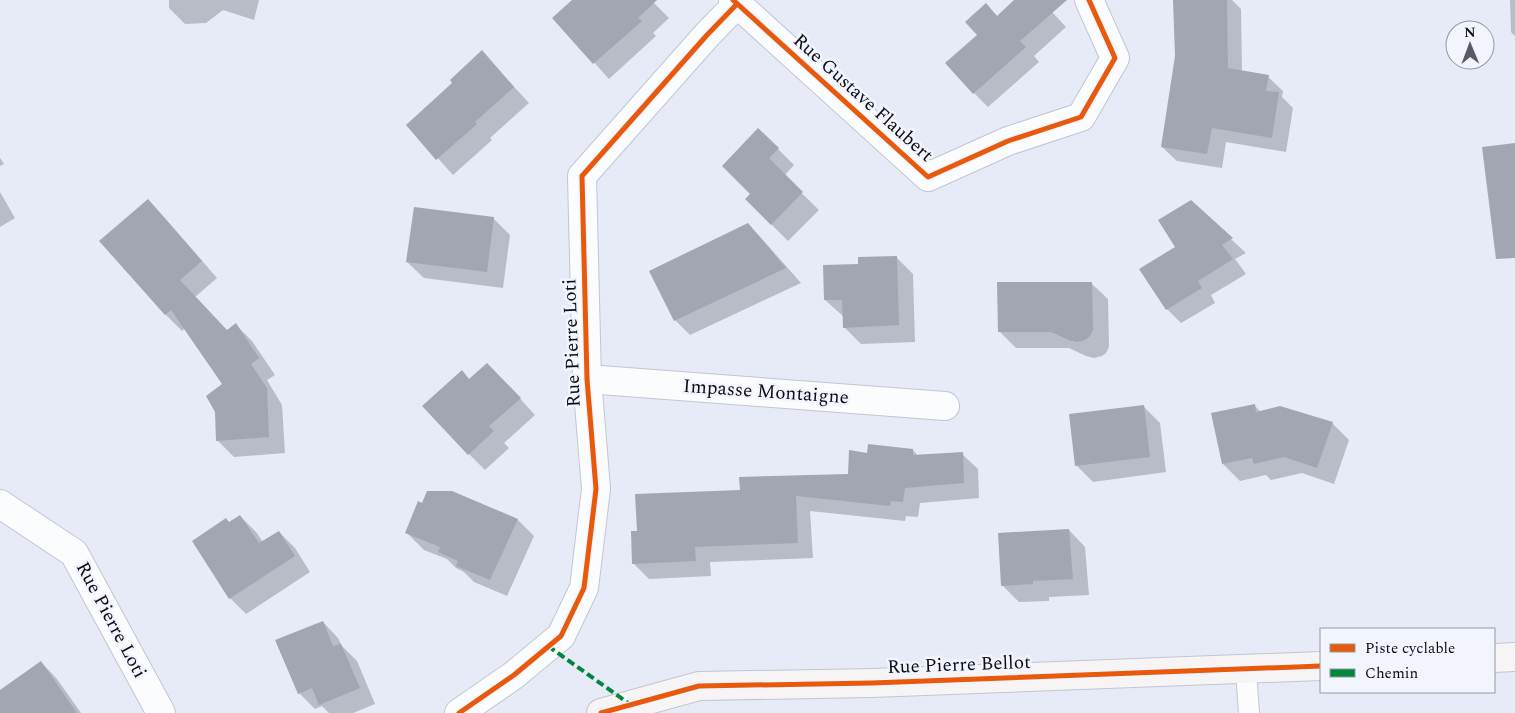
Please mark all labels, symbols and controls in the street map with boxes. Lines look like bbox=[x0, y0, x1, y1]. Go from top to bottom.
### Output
north arrow bbox=[1445, 20, 1495, 70]
text: N bbox=[1464, 22, 1476, 43]
street label: Rue Gustave Flaubert bbox=[786, 27, 940, 169]
street label: Rue Pierre Loti bbox=[555, 278, 589, 408]
street label: Impasse Montaigne bbox=[682, 372, 850, 412]
street label: Rue Pierre Loti bbox=[68, 557, 154, 683]
legend bbox=[1320, 628, 1495, 693]
text: Piste cyclable bbox=[1365, 637, 1455, 660]
street label: Rue Pierre Bellot bbox=[887, 648, 1031, 682]
text: Chemin bbox=[1365, 662, 1418, 685]

